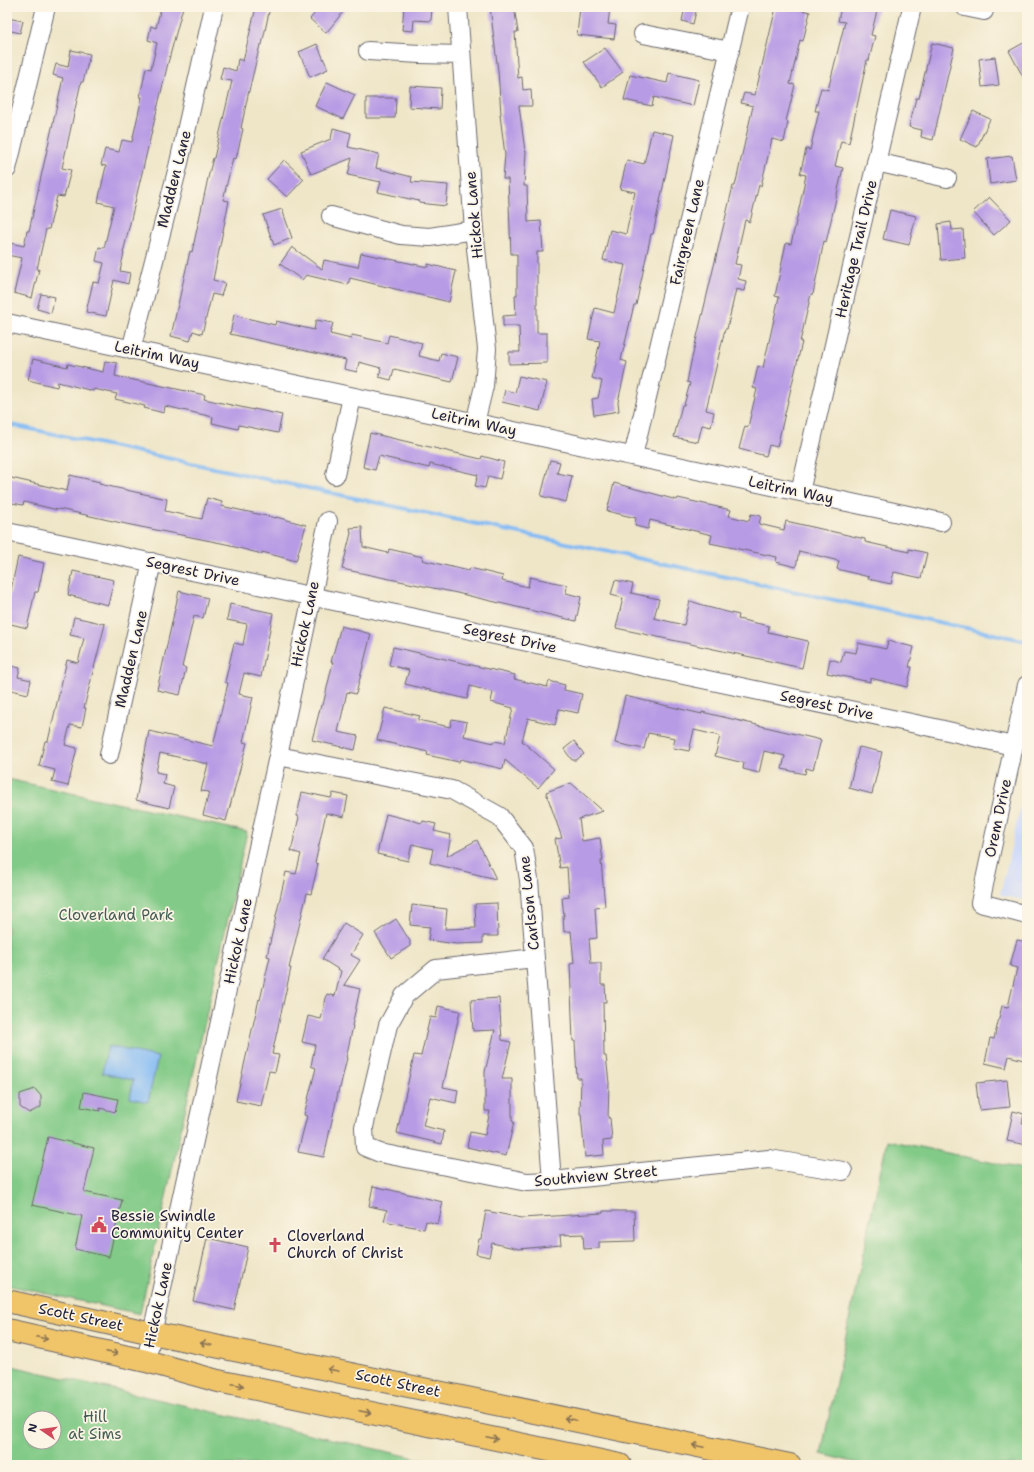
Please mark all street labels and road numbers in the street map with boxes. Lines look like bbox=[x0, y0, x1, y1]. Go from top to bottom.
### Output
street label: Madden Lane bbox=[152, 128, 196, 230]
street label: Hickok Lane bbox=[460, 170, 488, 260]
street label: Fairgreen Lane bbox=[665, 177, 709, 287]
street label: Heritage Trail Drive bbox=[830, 178, 882, 320]
street label: Leitrim Way bbox=[112, 336, 202, 374]
street label: Leitrim Way bbox=[429, 403, 519, 441]
street label: Leitrim Way bbox=[746, 471, 836, 509]
street label: Segrest Drive bbox=[144, 551, 242, 591]
street label: Hickok Lane bbox=[286, 579, 324, 669]
street label: Madden Lane bbox=[110, 608, 152, 710]
street label: Segrest Drive bbox=[461, 618, 559, 658]
street label: Segrest Drive bbox=[778, 685, 876, 725]
street label: Orem Drive bbox=[980, 777, 1016, 859]
street label: Carlson Lane bbox=[514, 855, 544, 951]
street label: Hickok Lane bbox=[219, 896, 257, 986]
street label: Southview Street bbox=[534, 1161, 658, 1191]
street label: Hickok Lane bbox=[139, 1260, 177, 1350]
street label: Scott Street bbox=[37, 1298, 125, 1336]
street label: Scott Street bbox=[354, 1364, 442, 1402]

